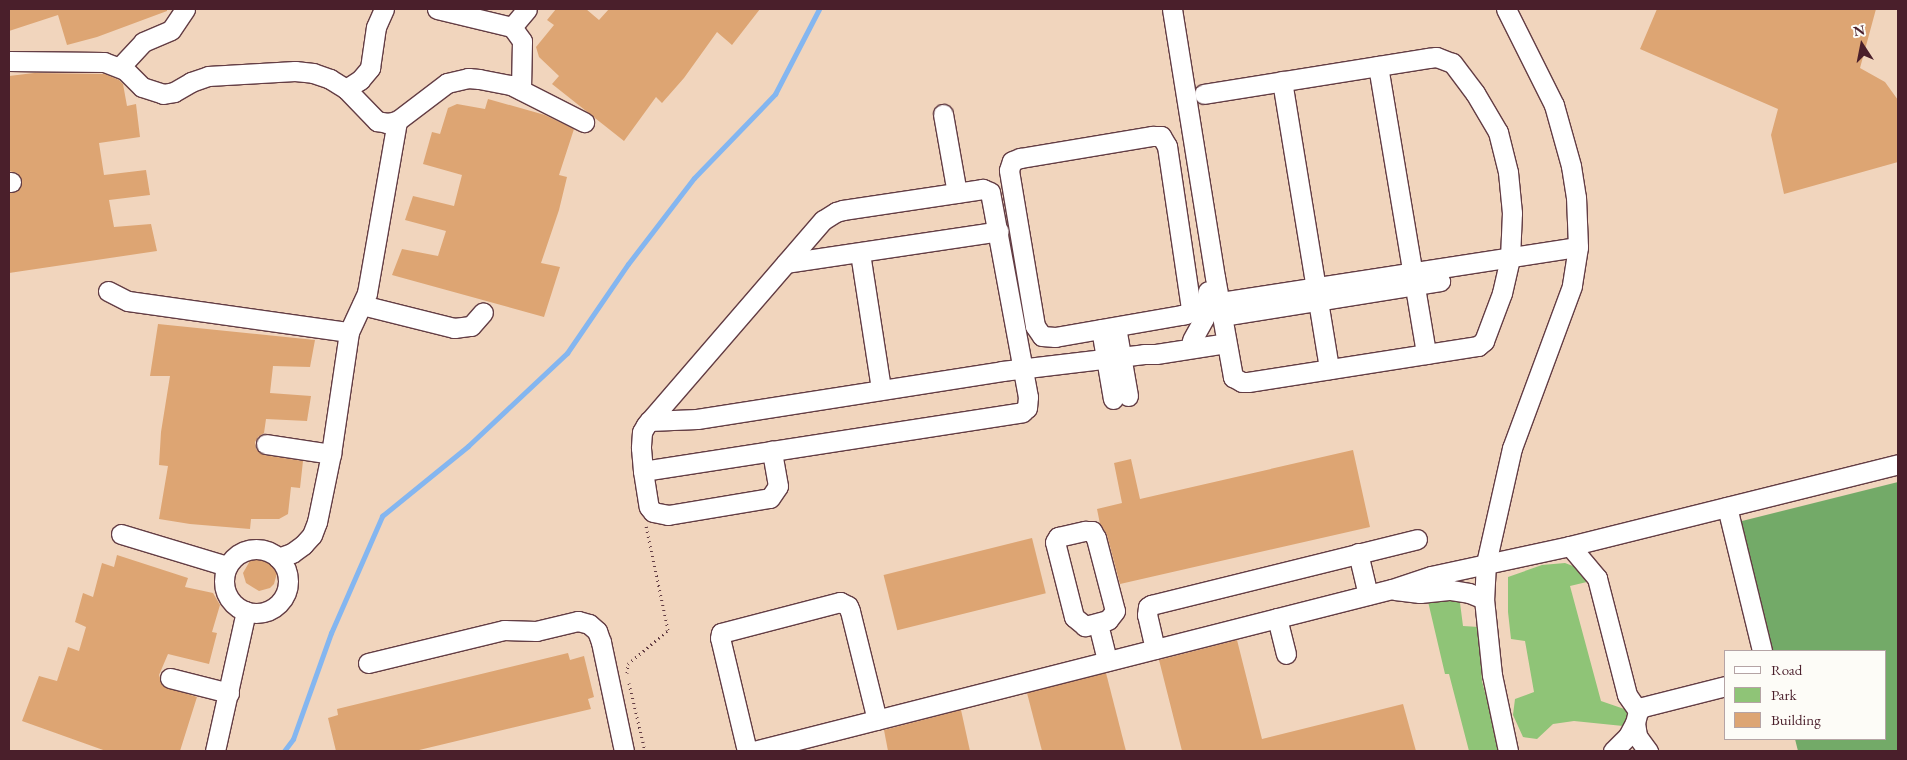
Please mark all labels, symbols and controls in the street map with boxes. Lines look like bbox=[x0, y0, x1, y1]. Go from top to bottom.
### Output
north arrow bbox=[1837, 20, 1887, 70]
text: N bbox=[1852, 20, 1866, 40]
legend bbox=[1724, 650, 1887, 740]
text: Road bbox=[1771, 660, 1802, 679]
text: Park bbox=[1771, 685, 1797, 704]
text: Building bbox=[1771, 710, 1821, 729]

